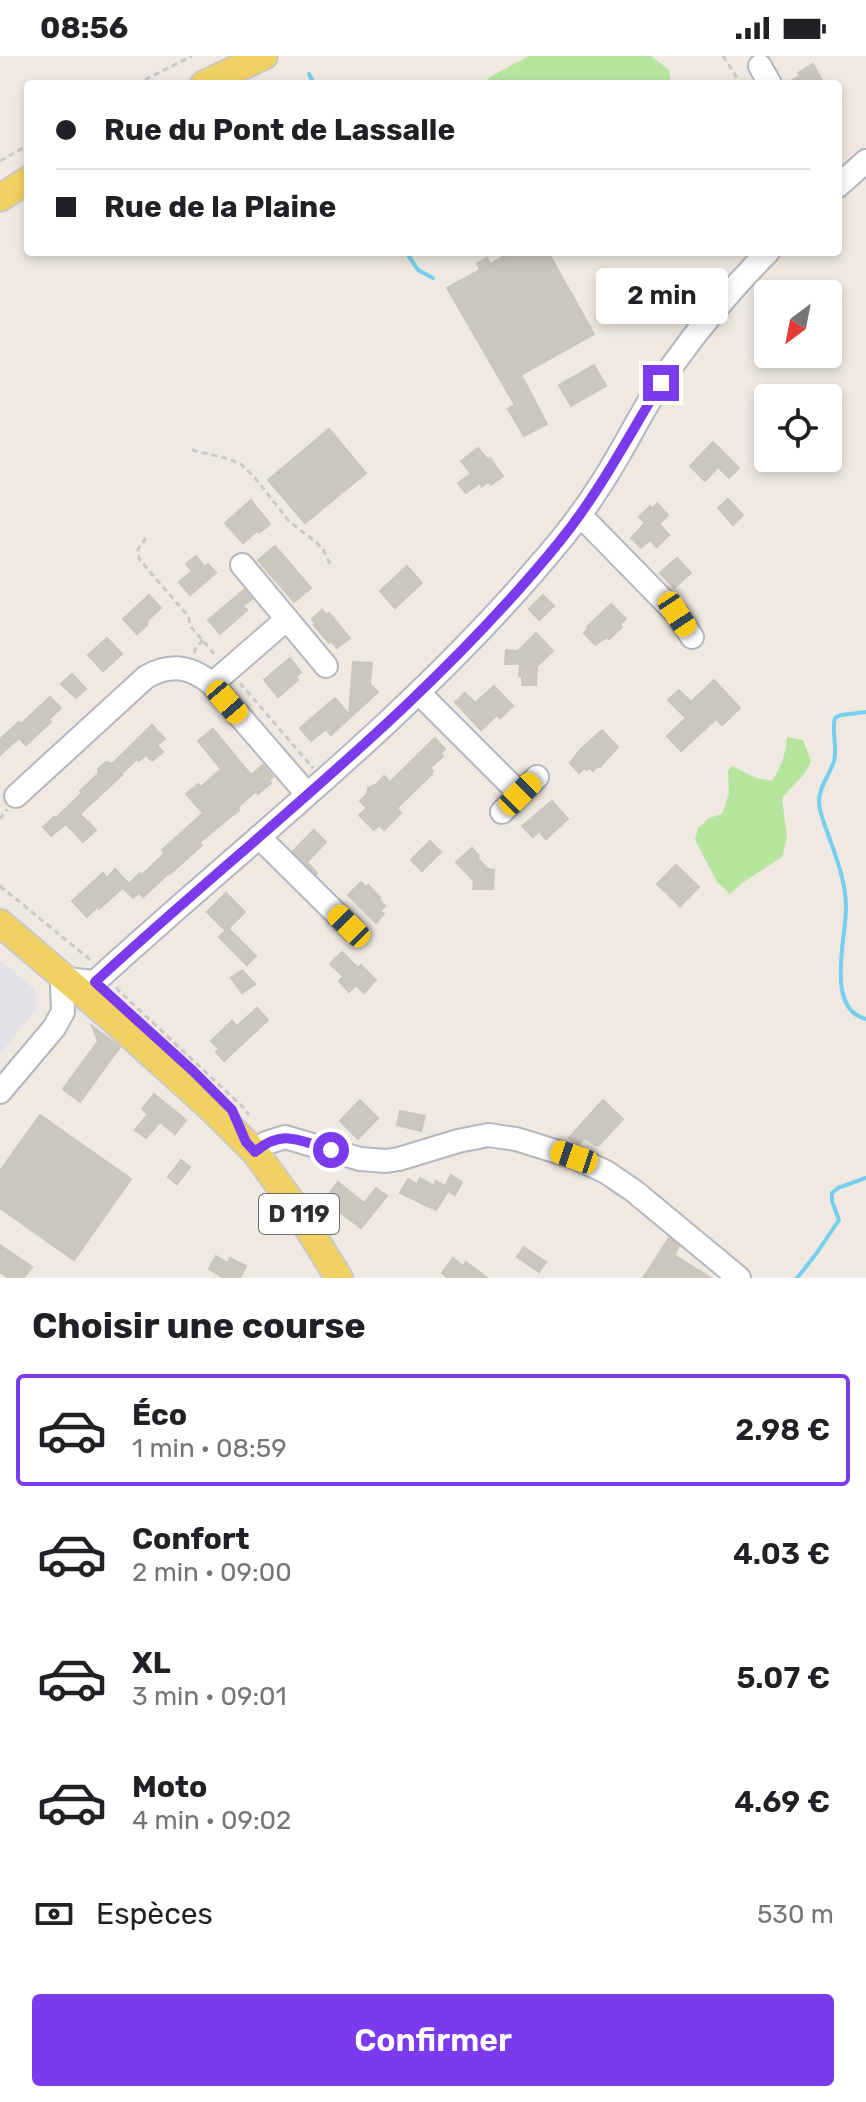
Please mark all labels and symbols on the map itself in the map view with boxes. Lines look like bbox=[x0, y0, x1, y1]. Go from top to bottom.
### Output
callout: 2 min bbox=[595, 267, 727, 323]
north arrow bbox=[754, 280, 842, 368]
route end bbox=[643, 365, 679, 401]
car bbox=[654, 587, 700, 641]
car bbox=[202, 676, 252, 728]
car bbox=[495, 769, 545, 819]
car bbox=[324, 901, 374, 951]
route start bbox=[313, 1132, 349, 1168]
car bbox=[547, 1138, 601, 1176]
road number: D 119 bbox=[259, 1194, 339, 1234]

